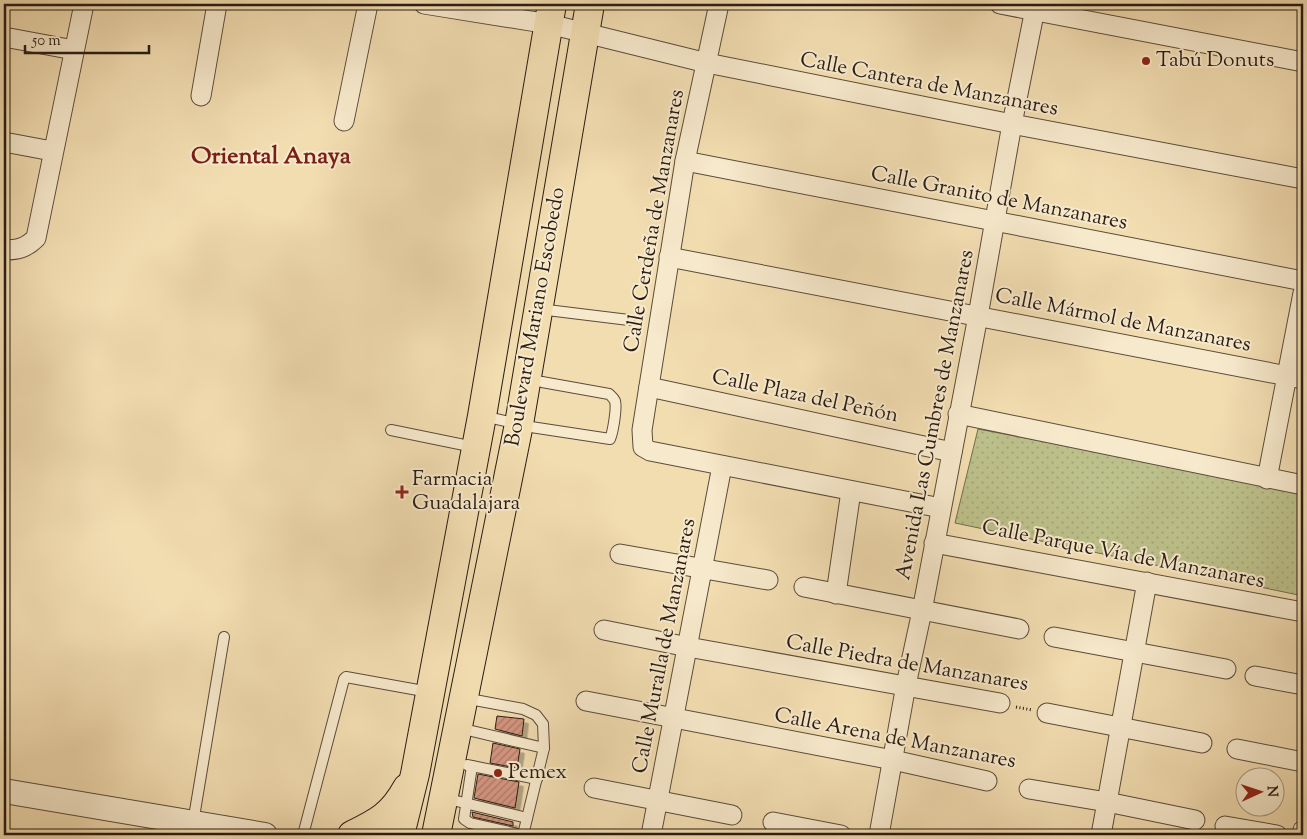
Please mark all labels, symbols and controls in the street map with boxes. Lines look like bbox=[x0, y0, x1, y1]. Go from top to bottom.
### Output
scale bar bbox=[25, 22, 149, 54]
text: 50 m bbox=[31, 31, 61, 52]
street label: Calle Cantera de Manzanares bbox=[797, 45, 1061, 125]
place label: Tabú Donuts bbox=[1156, 46, 1274, 76]
marker: Tabú Donuts bbox=[1140, 55, 1152, 67]
street label: Calle Cerdeña de Manzanares bbox=[617, 87, 693, 355]
district label: Oriental Anaya bbox=[191, 140, 352, 174]
street label: Calle Granito de Manzanares bbox=[868, 159, 1130, 239]
street label: Boulevard Mariano Escobedo bbox=[498, 185, 574, 449]
street label: Avenida Las Cumbres de Manzanares bbox=[889, 247, 983, 583]
street label: Calle Mármol de Manzanares bbox=[992, 281, 1254, 361]
street label: Calle Plaza del Peñón bbox=[709, 363, 901, 431]
place label: Farmacia Guadalajara bbox=[412, 465, 521, 519]
marker: Farmacia Guadalajara bbox=[396, 486, 408, 498]
street label: Calle Parque Vía de Manzanares bbox=[979, 513, 1267, 597]
street label: Calle Muralla de Manzanares bbox=[626, 516, 704, 776]
street label: Calle Piedra de Manzanares bbox=[783, 628, 1031, 700]
street label: Calle Arena de Manzanares bbox=[772, 701, 1018, 777]
place label: Pemex bbox=[508, 758, 567, 788]
north arrow bbox=[1234, 766, 1284, 816]
marker: Pemex bbox=[492, 767, 504, 779]
text: N bbox=[1261, 785, 1281, 798]

